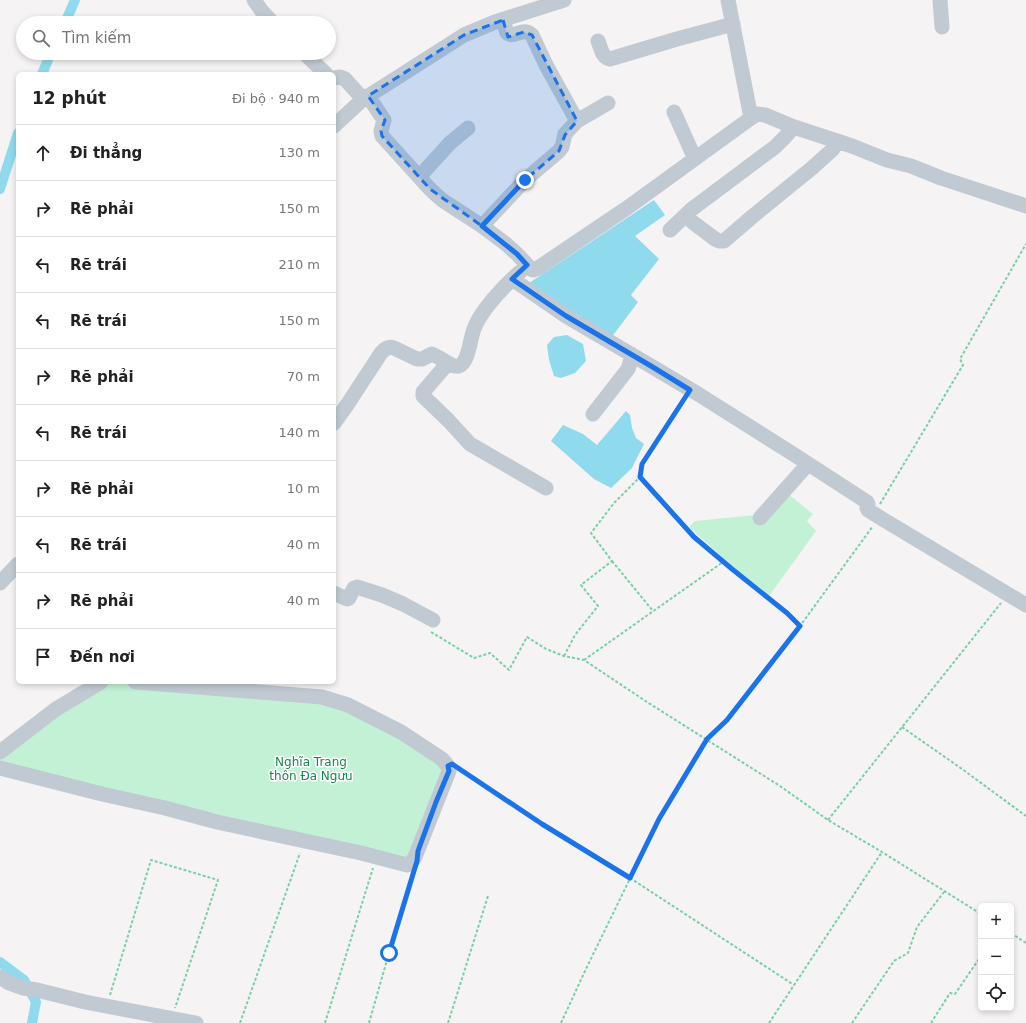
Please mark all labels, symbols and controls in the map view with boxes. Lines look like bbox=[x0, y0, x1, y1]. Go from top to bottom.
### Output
search box bbox=[16, 16, 336, 60]
icon: search bbox=[30, 27, 52, 49]
text: Tìm kiếm bbox=[62, 29, 131, 47]
text: 12 phút bbox=[32, 88, 106, 108]
text: Đi bộ · 940 m bbox=[232, 91, 320, 106]
icon: ahead bbox=[32, 142, 54, 164]
text: Đi thẳng bbox=[70, 144, 142, 162]
text: 130 m bbox=[278, 145, 320, 160]
route end bbox=[516, 171, 534, 189]
icon: right bbox=[32, 198, 54, 220]
text: Rẽ phải bbox=[70, 200, 134, 218]
text: 150 m bbox=[278, 201, 320, 216]
icon: left bbox=[32, 254, 54, 276]
text: Rẽ trái bbox=[70, 256, 127, 274]
text: 210 m bbox=[278, 257, 320, 272]
icon: left bbox=[32, 310, 54, 332]
text: Rẽ trái bbox=[70, 312, 127, 330]
text: 150 m bbox=[278, 313, 320, 328]
icon: right bbox=[32, 366, 54, 388]
text: Rẽ phải bbox=[70, 368, 134, 386]
text: 70 m bbox=[287, 369, 320, 384]
icon: left bbox=[32, 422, 54, 444]
text: Rẽ trái bbox=[70, 424, 127, 442]
text: 140 m bbox=[278, 425, 320, 440]
icon: right bbox=[32, 478, 54, 500]
text: Rẽ phải bbox=[70, 480, 134, 498]
text: 10 m bbox=[287, 481, 320, 496]
icon: left bbox=[32, 534, 54, 556]
text: Rẽ trái bbox=[70, 536, 127, 554]
text: 40 m bbox=[287, 537, 320, 552]
icon: right bbox=[32, 590, 54, 612]
text: Rẽ phải bbox=[70, 592, 134, 610]
text: 40 m bbox=[287, 593, 320, 608]
icon: arrive bbox=[32, 646, 54, 668]
text: Đến nơi bbox=[70, 648, 135, 666]
park label: Nghĩa Trang thôn Đa Ngưu bbox=[269, 755, 353, 783]
map controls bbox=[978, 903, 1014, 1011]
button: + bbox=[978, 903, 1014, 939]
button: − bbox=[978, 939, 1014, 975]
route start bbox=[380, 944, 398, 962]
button: locate bbox=[978, 975, 1014, 1011]

